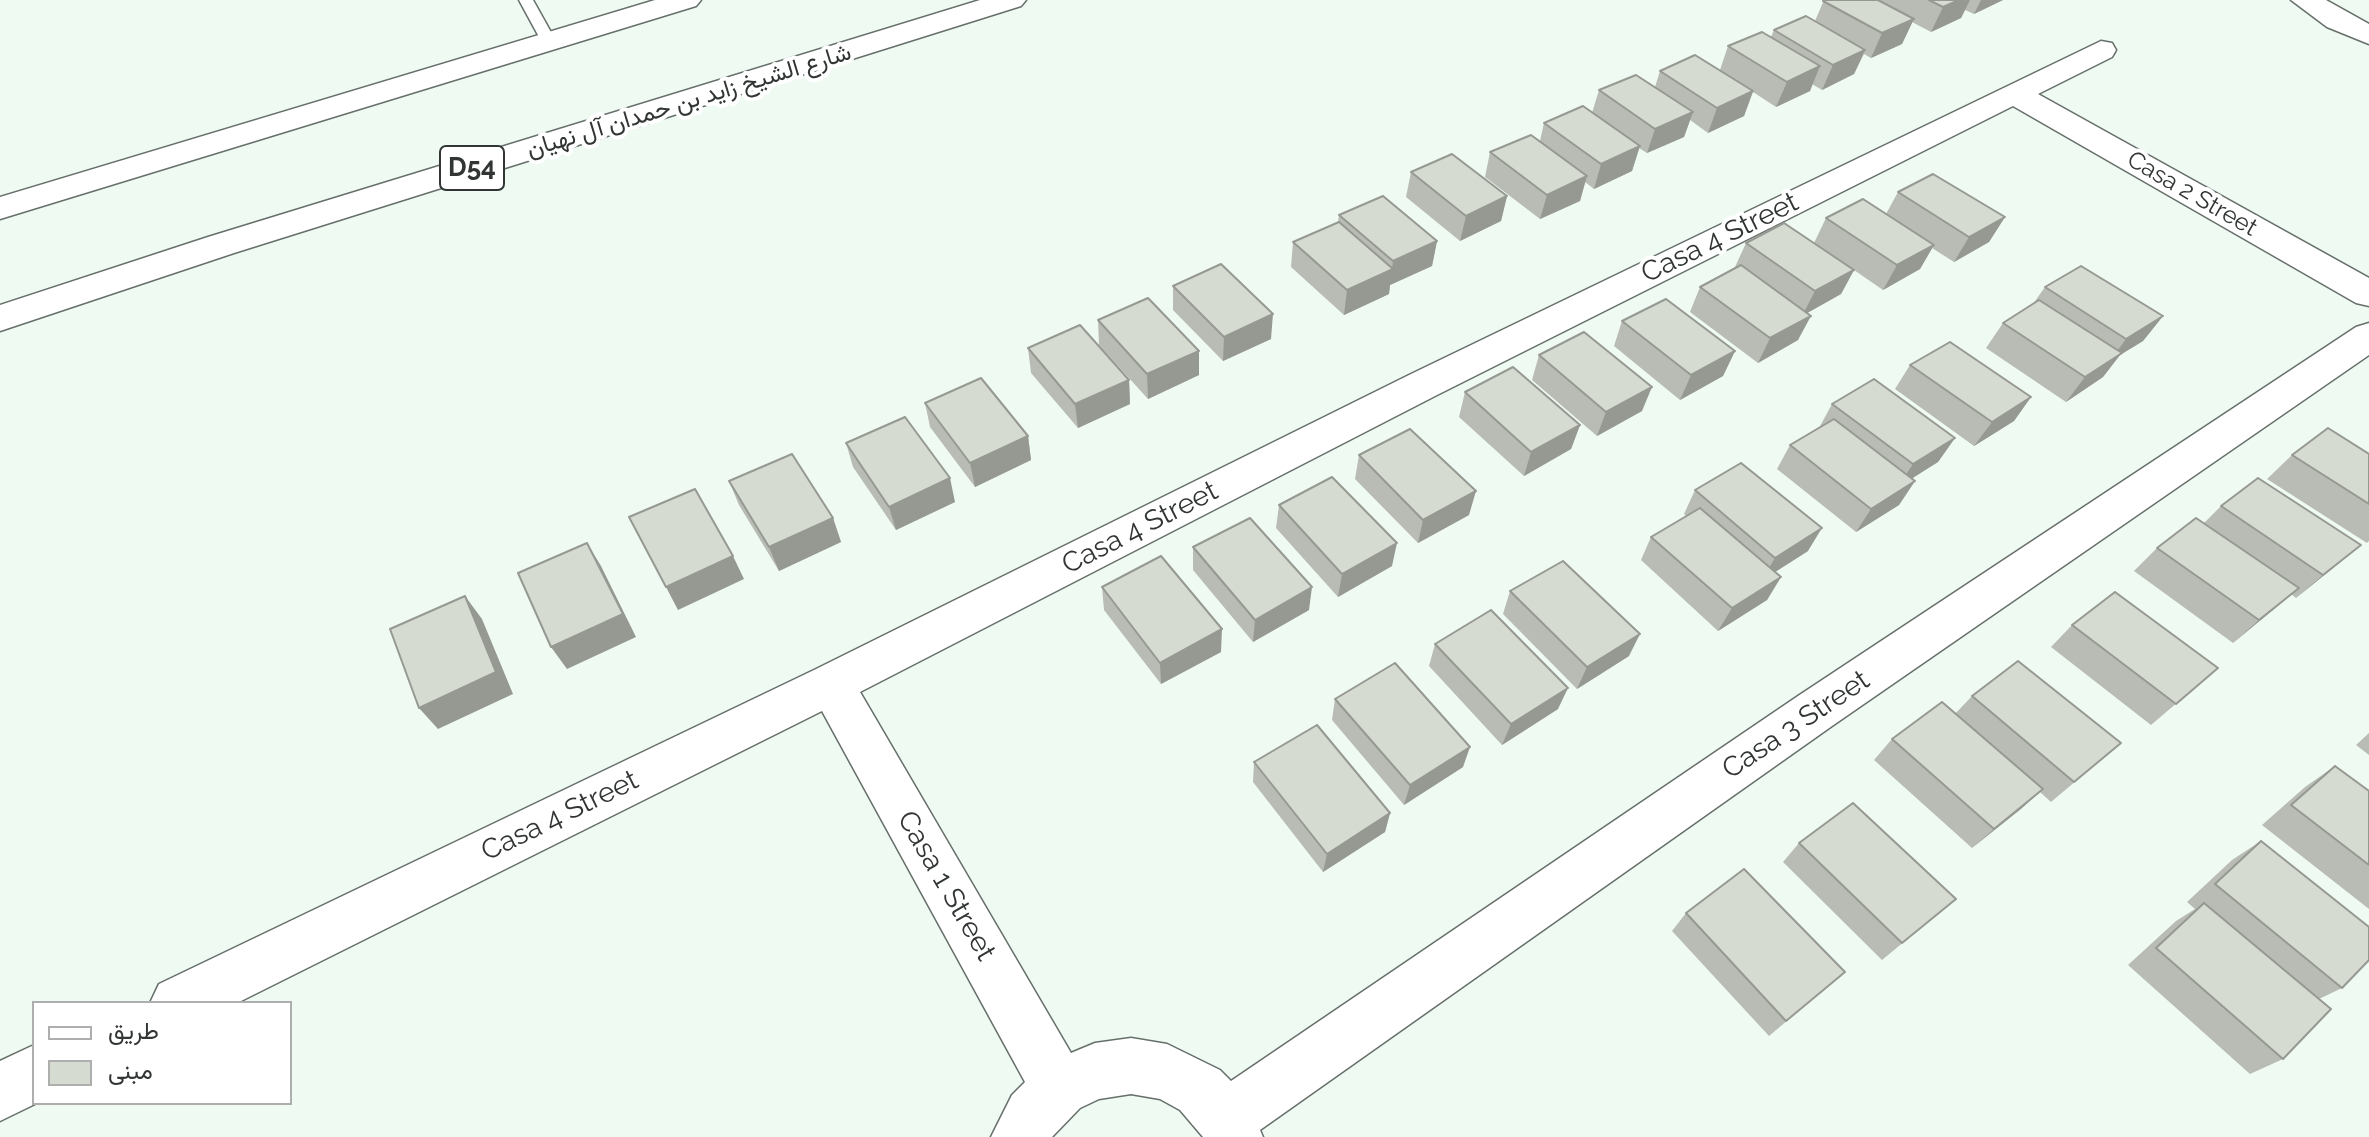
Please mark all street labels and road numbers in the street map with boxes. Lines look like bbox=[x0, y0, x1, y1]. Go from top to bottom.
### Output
street label: شارع الشيخ زايد بن حمدان آل نهيان bbox=[523, 38, 855, 164]
street label: Casa 2 Street bbox=[2122, 145, 2262, 243]
road number: D54 bbox=[440, 146, 504, 190]
street label: Casa 4 Street bbox=[1636, 186, 1804, 290]
street label: Casa 4 Street bbox=[1056, 474, 1224, 582]
street label: Casa 3 Street bbox=[1716, 664, 1876, 786]
street label: Casa 4 Street bbox=[476, 764, 644, 868]
street label: Casa 1 Street bbox=[890, 805, 1002, 967]

